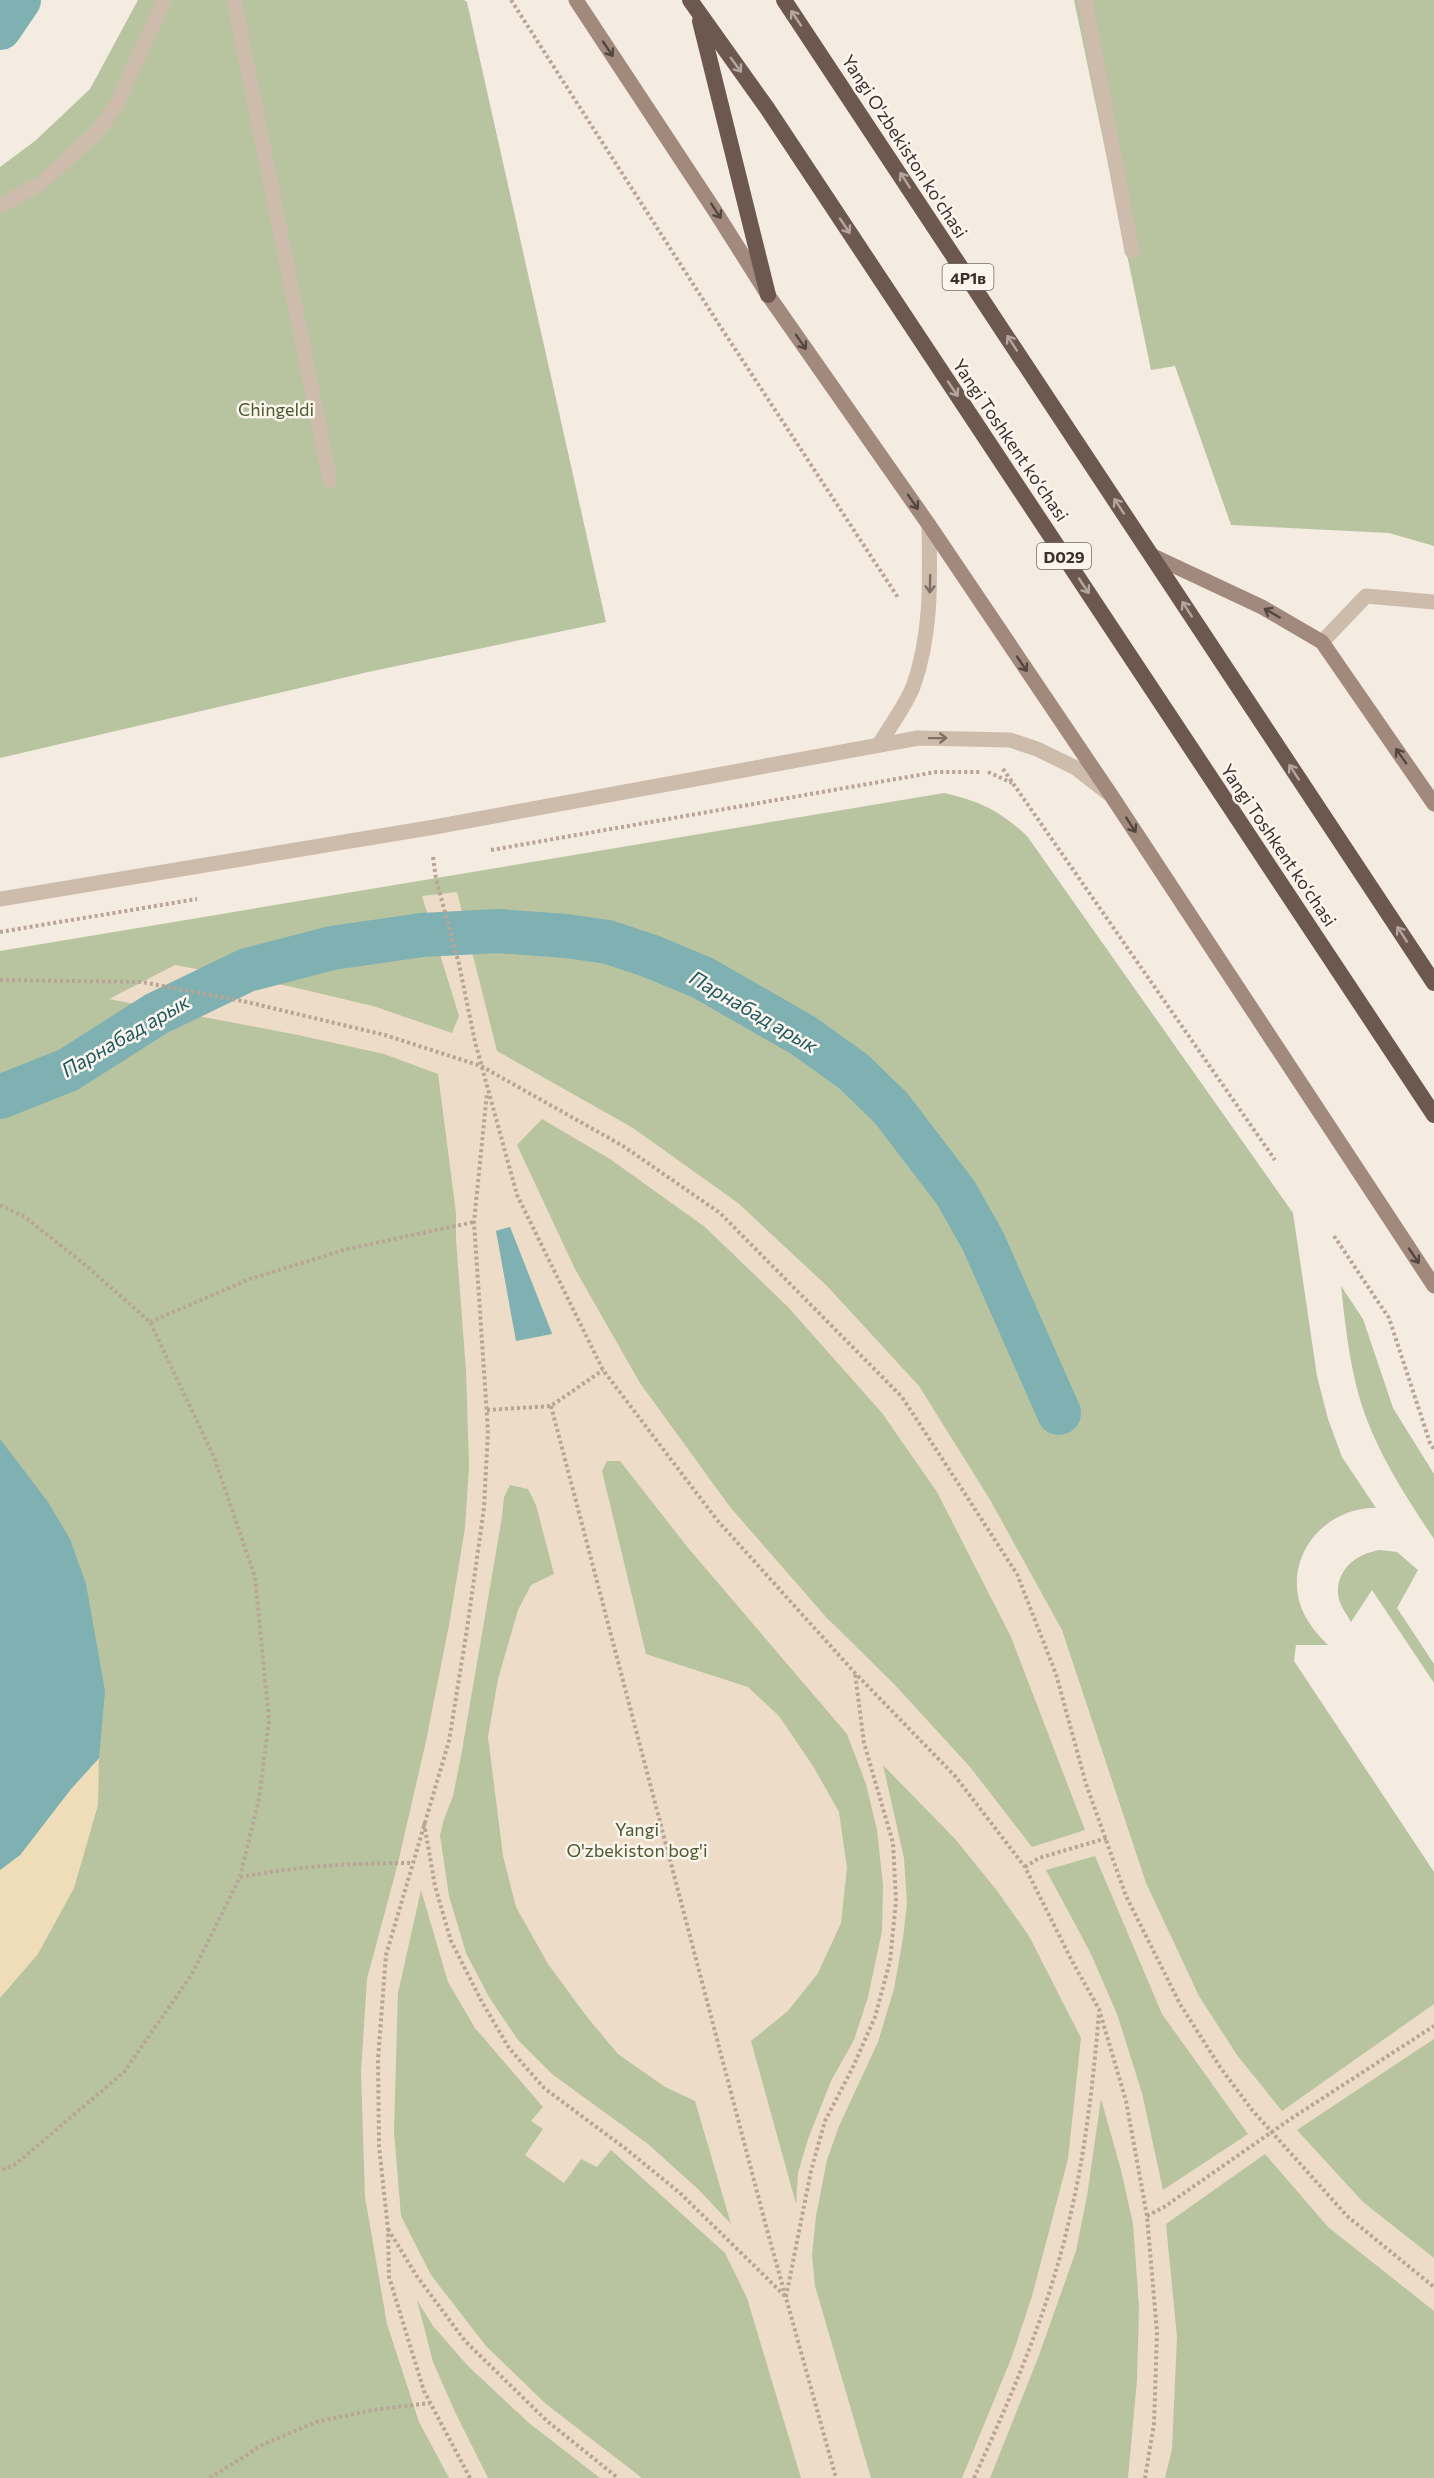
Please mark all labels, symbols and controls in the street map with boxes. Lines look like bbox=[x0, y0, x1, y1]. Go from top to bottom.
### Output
one-way arrow bbox=[790, 10, 802, 27]
one-way arrow bbox=[602, 40, 614, 57]
street label: Yangi O'zbekiston ko'chasi bbox=[837, 50, 973, 242]
one-way arrow bbox=[730, 56, 742, 72]
one-way arrow bbox=[898, 172, 910, 189]
one-way arrow bbox=[709, 203, 722, 220]
one-way arrow bbox=[839, 218, 852, 235]
road number: 4Р1в bbox=[942, 264, 994, 290]
one-way arrow bbox=[795, 334, 807, 350]
one-way arrow bbox=[1006, 335, 1018, 352]
street label: Yangi Toshkent ko‘chasi bbox=[948, 355, 1074, 525]
one-way arrow bbox=[947, 380, 959, 397]
park label: Chingeldi bbox=[238, 398, 314, 420]
one-way arrow bbox=[907, 494, 919, 510]
one-way arrow bbox=[1113, 498, 1125, 515]
road number: D029 bbox=[1037, 543, 1091, 569]
one-way arrow bbox=[924, 573, 936, 593]
one-way arrow bbox=[1078, 578, 1090, 594]
one-way arrow bbox=[1181, 601, 1193, 618]
one-way arrow bbox=[1263, 606, 1280, 618]
one-way arrow bbox=[1016, 655, 1029, 672]
one-way arrow bbox=[927, 732, 947, 744]
one-way arrow bbox=[1395, 748, 1407, 764]
street label: Yangi Toshkent ko‘chasi bbox=[1216, 760, 1342, 930]
one-way arrow bbox=[1288, 764, 1300, 780]
one-way arrow bbox=[1125, 817, 1137, 833]
one-way arrow bbox=[1396, 927, 1408, 943]
water label: Парнабад арык bbox=[686, 965, 823, 1058]
water label: Парнабад арык bbox=[57, 988, 194, 1081]
one-way arrow bbox=[1408, 1247, 1420, 1264]
park label: Yangi O'zbekiston bog'i bbox=[566, 1818, 708, 1861]

